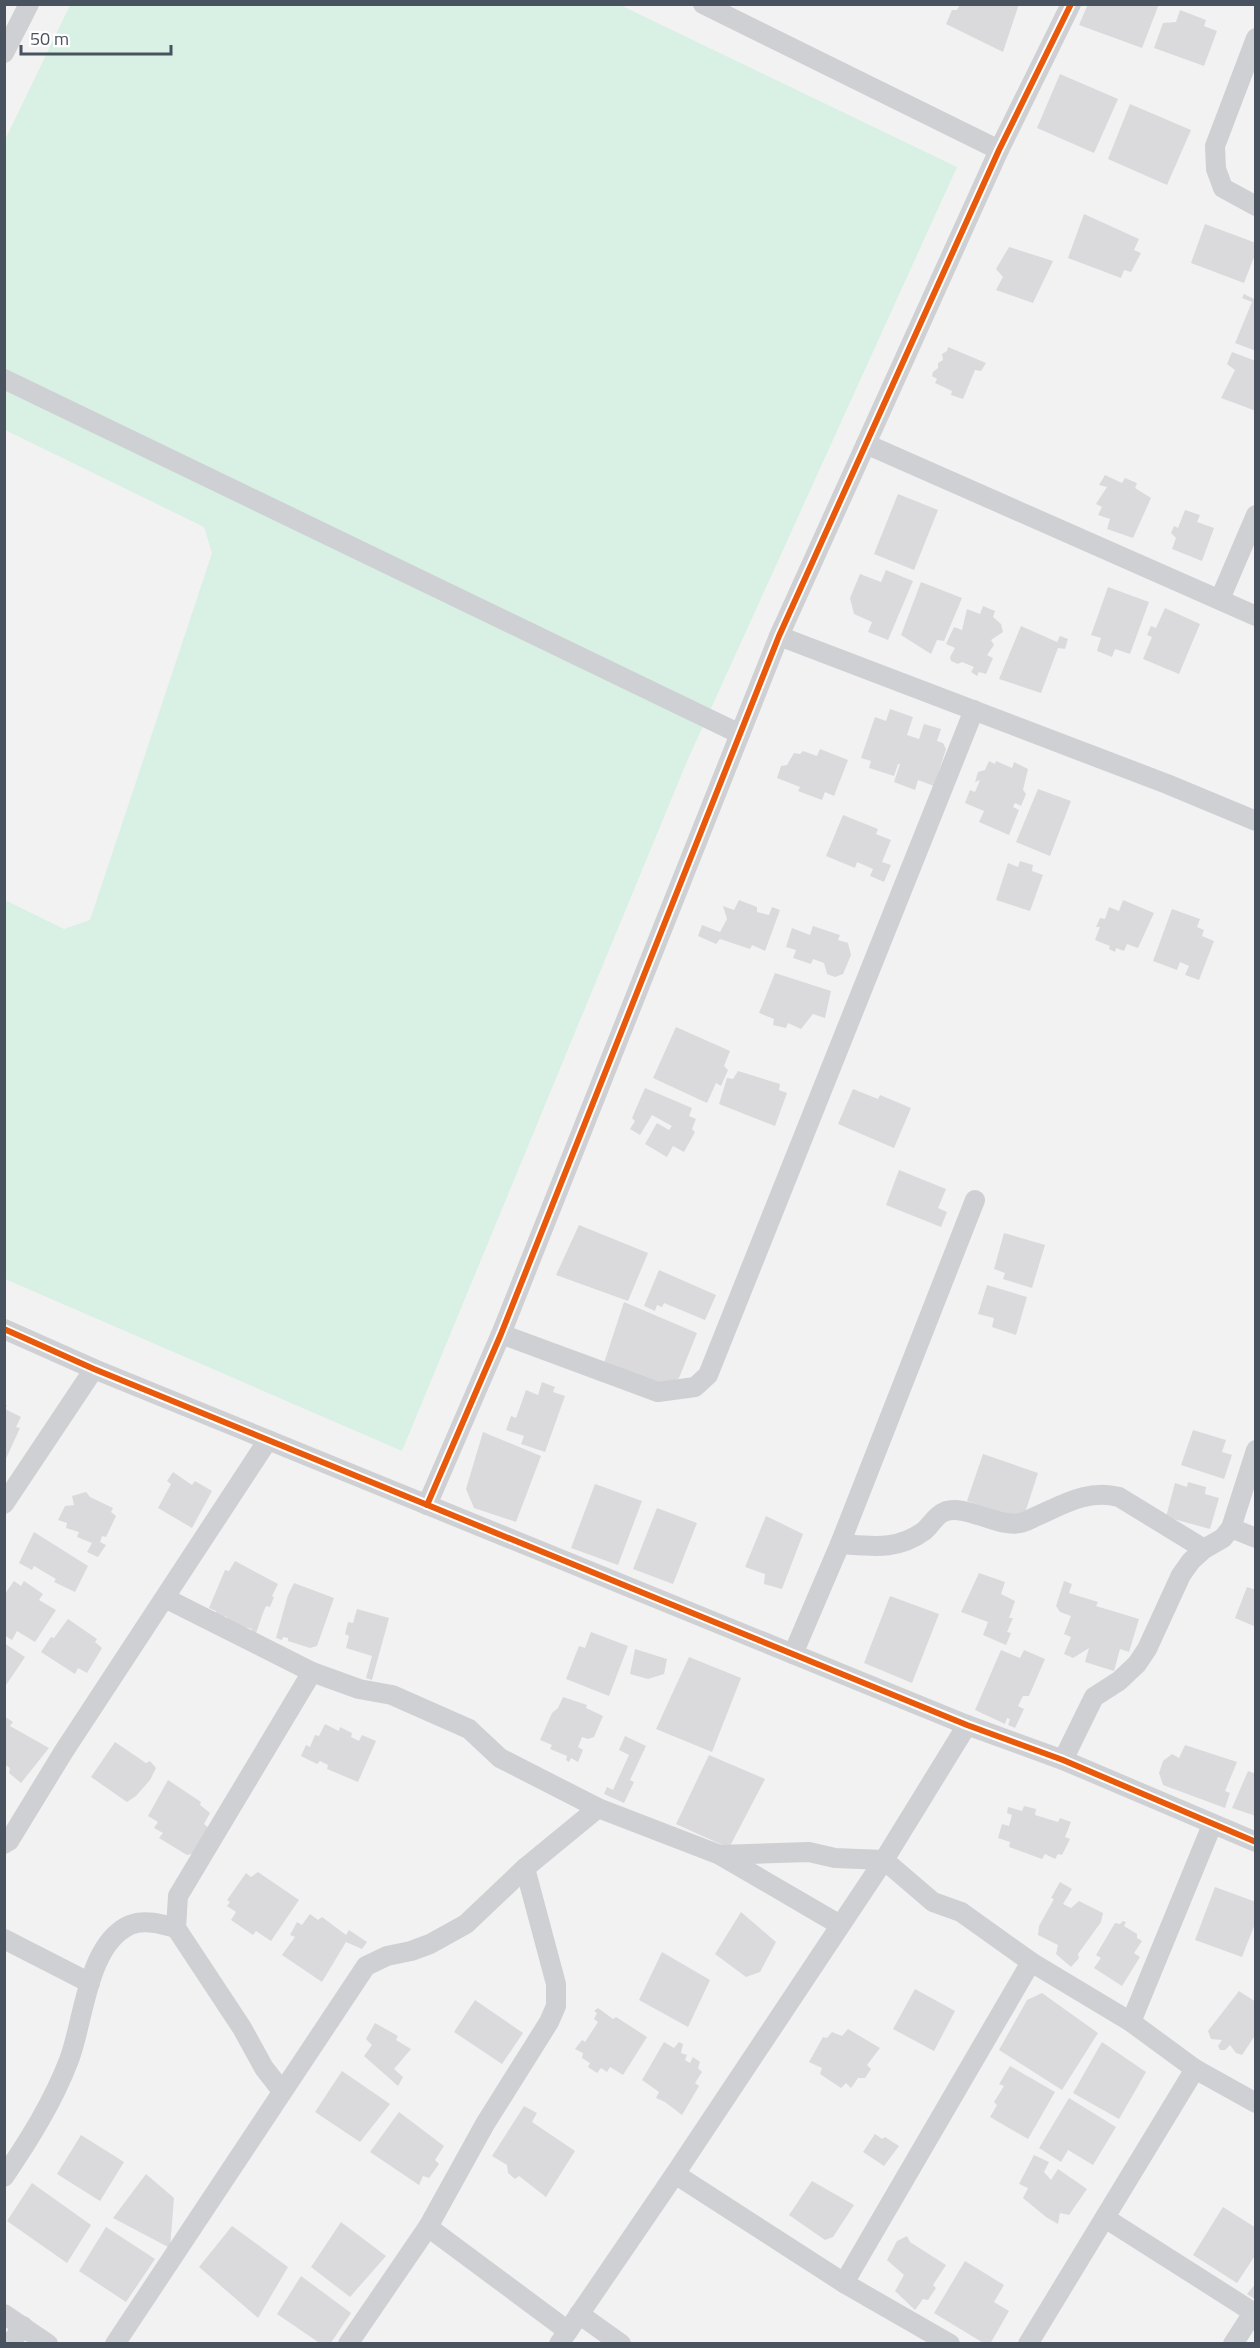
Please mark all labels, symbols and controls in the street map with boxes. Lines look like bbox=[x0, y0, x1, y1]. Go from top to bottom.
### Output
scale bar bbox=[21, 18, 171, 56]
text: 50 m bbox=[30, 25, 69, 52]

